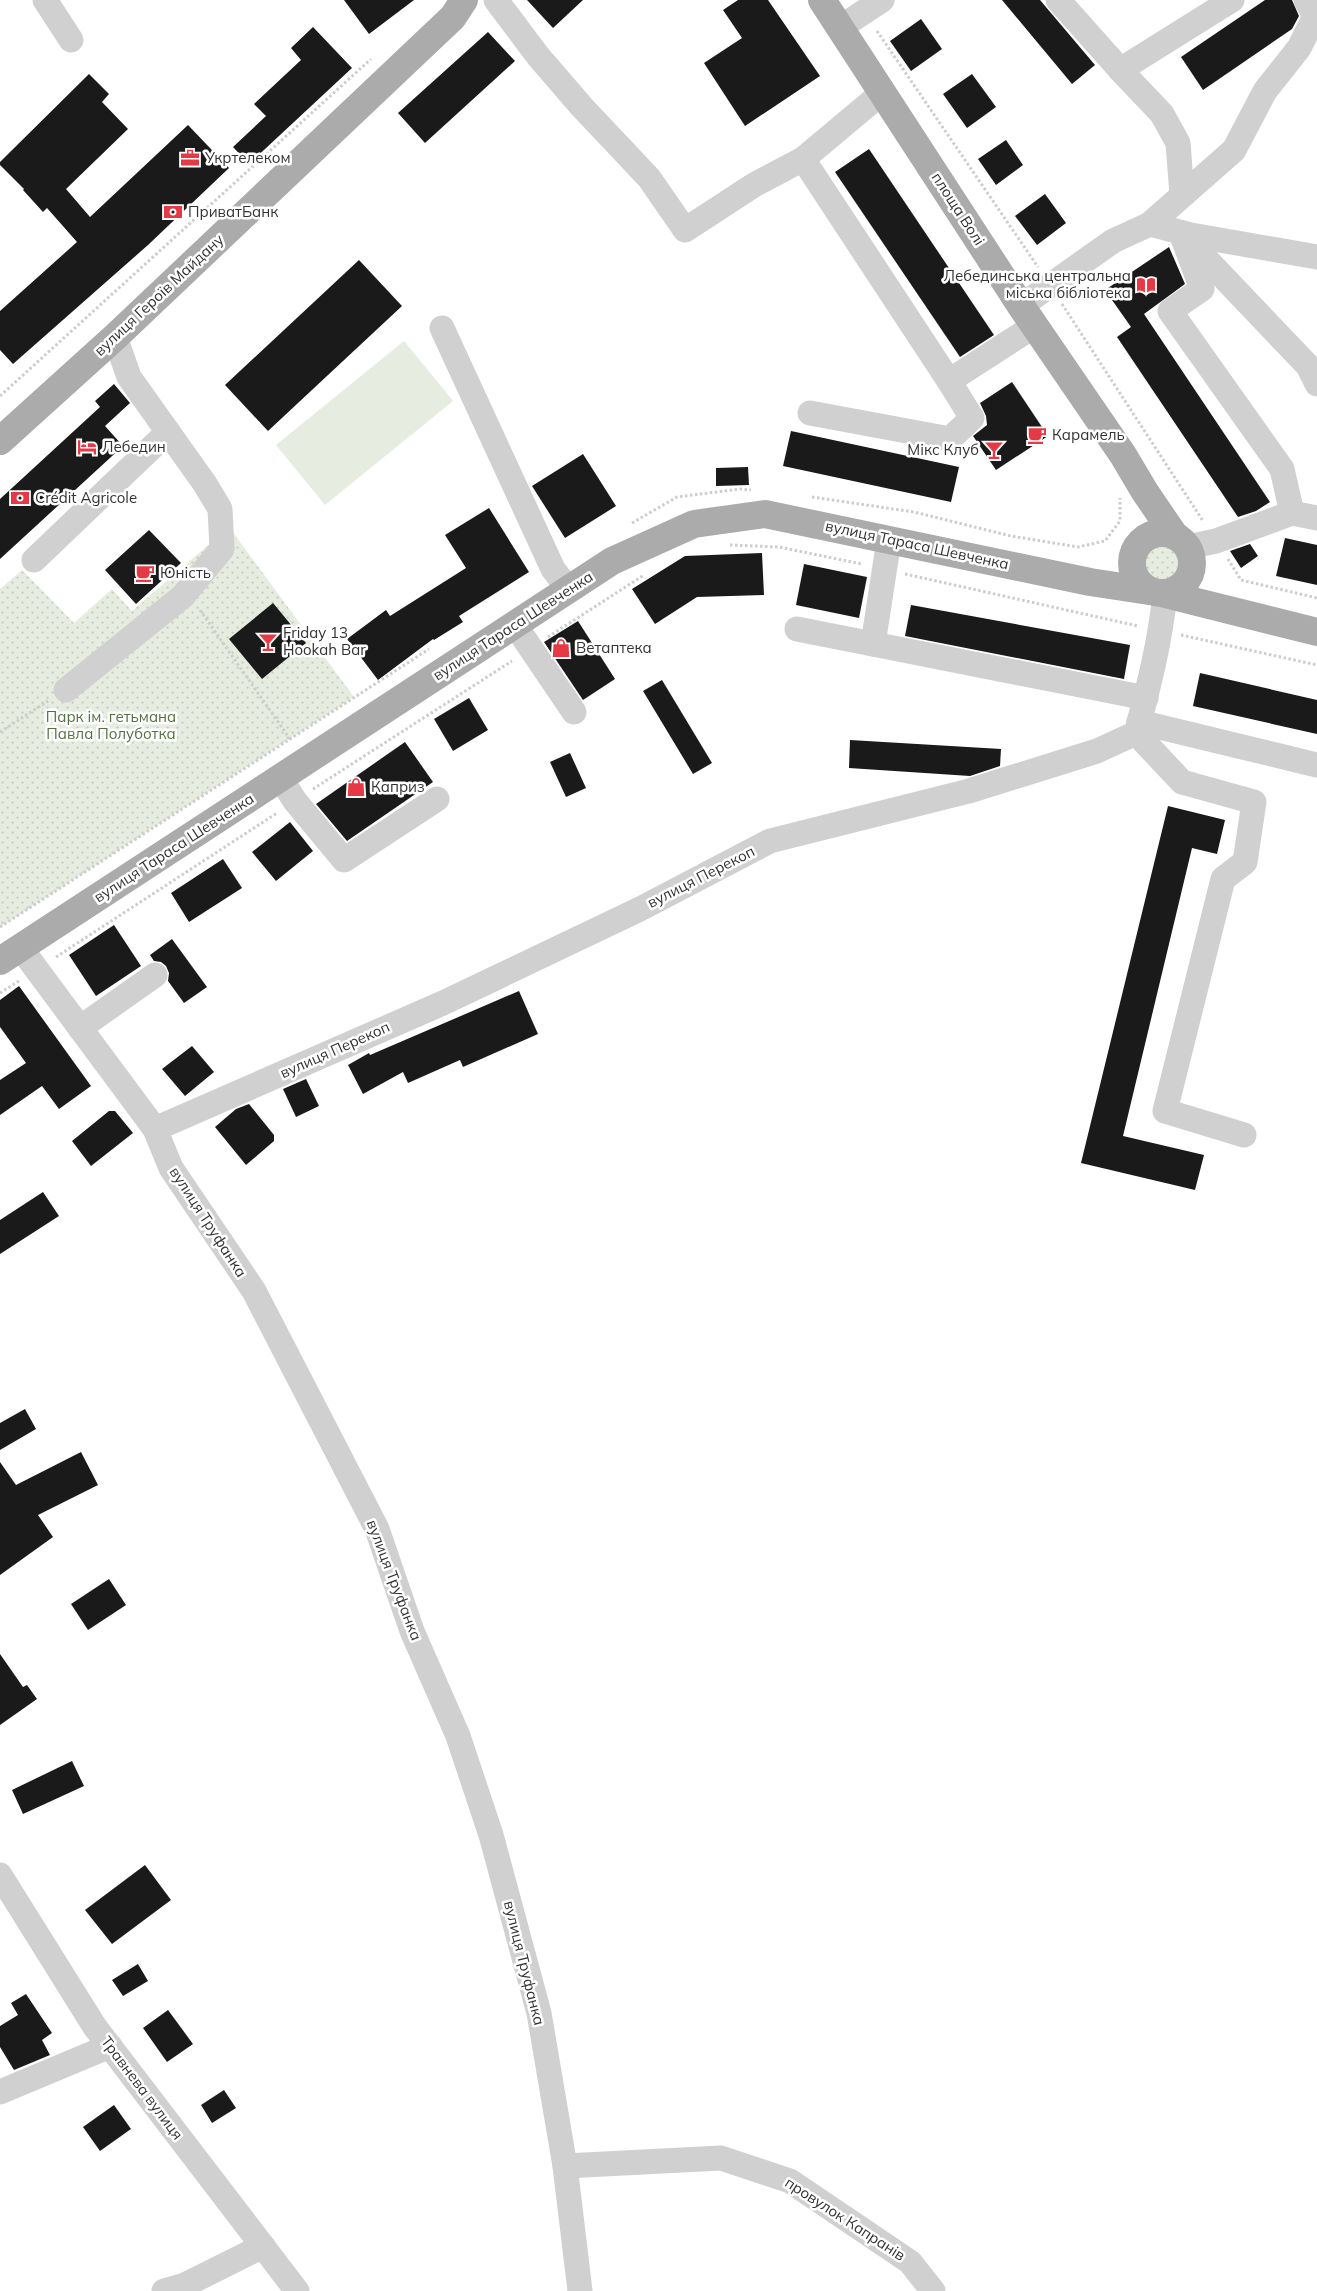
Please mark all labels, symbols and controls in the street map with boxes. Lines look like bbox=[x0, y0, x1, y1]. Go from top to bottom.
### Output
office icon: Укртелеком bbox=[179, 147, 201, 169]
place label: Укртелеком bbox=[204, 148, 291, 167]
street label: площа Волі bbox=[928, 169, 989, 249]
bank icon: ПриватБанк bbox=[162, 201, 184, 223]
place label: ПриватБанк bbox=[188, 202, 279, 221]
street label: вулиця Героїв Майдану bbox=[90, 230, 227, 360]
place label: Лебединська центральна міська бібліотека bbox=[944, 266, 1131, 302]
library icon: Лебединська центральна міська бібліотека bbox=[1135, 274, 1157, 296]
cafe icon: Карамель bbox=[1026, 424, 1048, 446]
place label: Карамель bbox=[1052, 425, 1125, 444]
hotel icon: Лебедин bbox=[76, 436, 98, 458]
place label: Лебедин bbox=[102, 437, 166, 456]
bar icon: Мікс Клуб bbox=[983, 439, 1005, 461]
place label: Мікс Клуб bbox=[907, 440, 979, 459]
bank icon: Crédit Agricole bbox=[9, 487, 31, 509]
place label: Crédit Agricole bbox=[35, 488, 137, 507]
street label: вулиця Тараса Шевченка bbox=[824, 516, 1011, 573]
cafe icon: Юність bbox=[134, 562, 156, 584]
place label: Юність bbox=[160, 563, 211, 582]
street label: вулиця Тараса Шевченка bbox=[429, 567, 596, 684]
place label: Friday 13 Hookah Bar bbox=[283, 623, 366, 659]
bar icon: Friday 13 Hookah Bar bbox=[257, 631, 279, 653]
shop icon: Ветаптека bbox=[550, 637, 572, 659]
place label: Ветаптека bbox=[576, 638, 652, 657]
park label: Парк ім. гетьмана Павла Полуботка bbox=[46, 707, 176, 743]
shop icon: Каприз bbox=[345, 776, 367, 798]
place label: Каприз bbox=[371, 777, 425, 796]
street label: вулиця Тараса Шевченка bbox=[90, 789, 257, 906]
street label: вулиця Перекоп bbox=[644, 841, 758, 912]
street label: вулиця Перекоп bbox=[277, 1017, 393, 1082]
street label: вулиця Труфанка bbox=[166, 1163, 251, 1280]
street label: вулиця Труфанка bbox=[363, 1517, 426, 1643]
street label: вулиця Труфанка bbox=[500, 1899, 549, 2027]
street label: Травнева вулиця bbox=[97, 2032, 187, 2143]
street label: провулок Капранів bbox=[782, 2173, 909, 2265]

